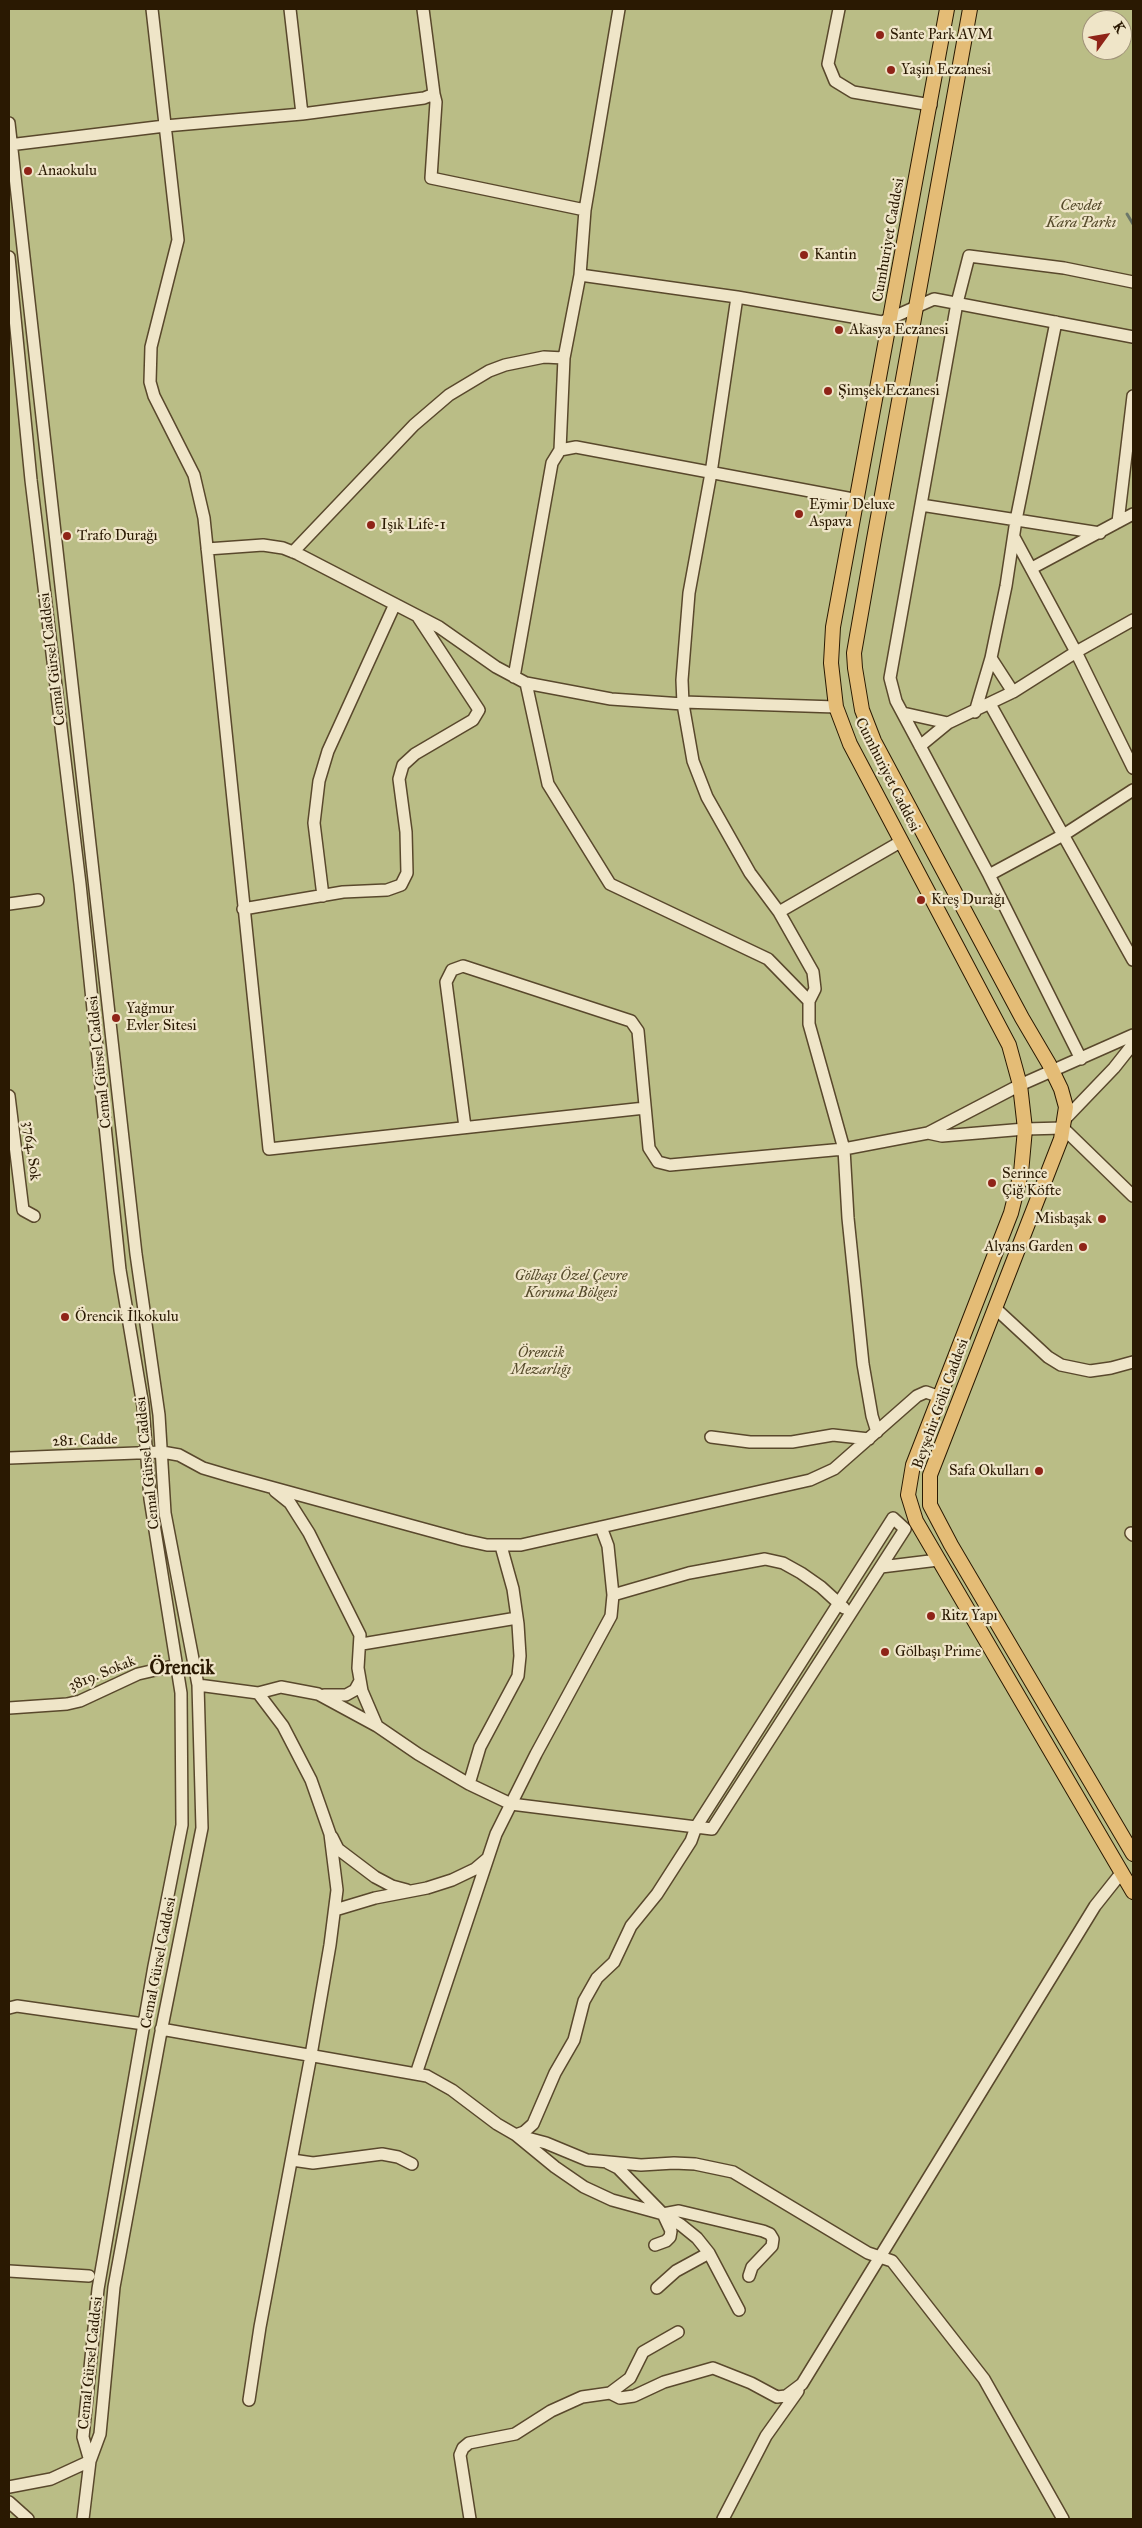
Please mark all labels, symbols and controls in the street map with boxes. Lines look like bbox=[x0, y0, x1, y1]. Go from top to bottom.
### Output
north arrow bbox=[1082, 10, 1132, 60]
text: K bbox=[1109, 19, 1129, 36]
place label: Sante Park AVM bbox=[890, 26, 993, 44]
marker: Sante Park AVM bbox=[874, 29, 886, 41]
place label: Yaşin Eczanesi bbox=[901, 61, 991, 79]
marker: Yaşin Eczanesi bbox=[885, 64, 897, 76]
place label: Anaokulu bbox=[38, 162, 97, 180]
marker: Anaokulu bbox=[22, 165, 34, 177]
street label: Cumhuriyet Caddesi bbox=[869, 177, 909, 303]
park label: Cevdet Kara Parkı bbox=[1046, 197, 1116, 232]
place label: Kantin bbox=[814, 246, 857, 264]
marker: Kantin bbox=[798, 249, 810, 261]
place label: Akasya Eczanesi bbox=[849, 321, 949, 339]
marker: Akasya Eczanesi bbox=[833, 324, 845, 336]
place label: Şimşek Eczanesi bbox=[838, 382, 940, 400]
marker: Şimşek Eczanesi bbox=[822, 385, 834, 397]
place label: Eymir Deluxe Aspava bbox=[809, 496, 895, 531]
marker: Eymir Deluxe Aspava bbox=[793, 508, 805, 520]
place label: Işık Life-1 bbox=[381, 516, 446, 534]
marker: Işık Life-1 bbox=[365, 519, 377, 531]
place label: Trafo Durağı bbox=[77, 527, 158, 545]
marker: Trafo Durağı bbox=[61, 530, 73, 542]
street label: Cemal Gürsel Caddesi bbox=[36, 592, 70, 726]
street label: Cumhuriyet Caddesi bbox=[850, 715, 924, 835]
place label: Kreş Durağı bbox=[931, 891, 1005, 909]
marker: Kreş Durağı bbox=[915, 894, 927, 906]
street label: Cemal Gürsel Caddesi bbox=[84, 995, 116, 1129]
place label: Yağmur Evler Sitesi bbox=[126, 1000, 197, 1035]
marker: Yağmur Evler Sitesi bbox=[110, 1012, 122, 1024]
street label: 3764. Sok bbox=[18, 1120, 44, 1182]
place label: Serince Çiğ Köfte bbox=[1002, 1165, 1061, 1200]
marker: Serince Çiğ Köfte bbox=[986, 1177, 998, 1189]
place label: Misbaşak bbox=[1035, 1210, 1092, 1228]
marker: Misbaşak bbox=[1096, 1213, 1108, 1225]
place label: Alyans Garden bbox=[984, 1238, 1073, 1256]
marker: Alyans Garden bbox=[1077, 1241, 1089, 1253]
park label: Gölbaşı Özel Çevre Koruma Bölgesi bbox=[515, 1267, 627, 1302]
place label: Örencik İlkokulu bbox=[75, 1308, 179, 1326]
marker: Örencik İlkokulu bbox=[59, 1311, 71, 1323]
street label: Beyşehir Gölü Caddesi bbox=[909, 1336, 973, 1472]
park label: Örencik Mezarlığı bbox=[511, 1344, 571, 1379]
street label: Cemal Gürsel Caddesi bbox=[132, 1396, 164, 1530]
street label: 281. Cadde bbox=[52, 1431, 118, 1451]
place label: Safa Okulları bbox=[949, 1462, 1029, 1480]
marker: Safa Okulları bbox=[1033, 1465, 1045, 1477]
place label: Ritz Yapı bbox=[941, 1607, 998, 1625]
marker: Ritz Yapı bbox=[925, 1610, 937, 1622]
place label: Gölbaşı Prime bbox=[895, 1643, 981, 1661]
marker: Gölbaşı Prime bbox=[879, 1646, 891, 1658]
street label: 3819. Sokak bbox=[66, 1652, 138, 1696]
district label: Örencik bbox=[150, 1657, 214, 1681]
street label: Cemal Gürsel Caddesi bbox=[137, 1896, 181, 2030]
street label: Cemal Gürsel Caddesi bbox=[75, 2296, 107, 2430]

